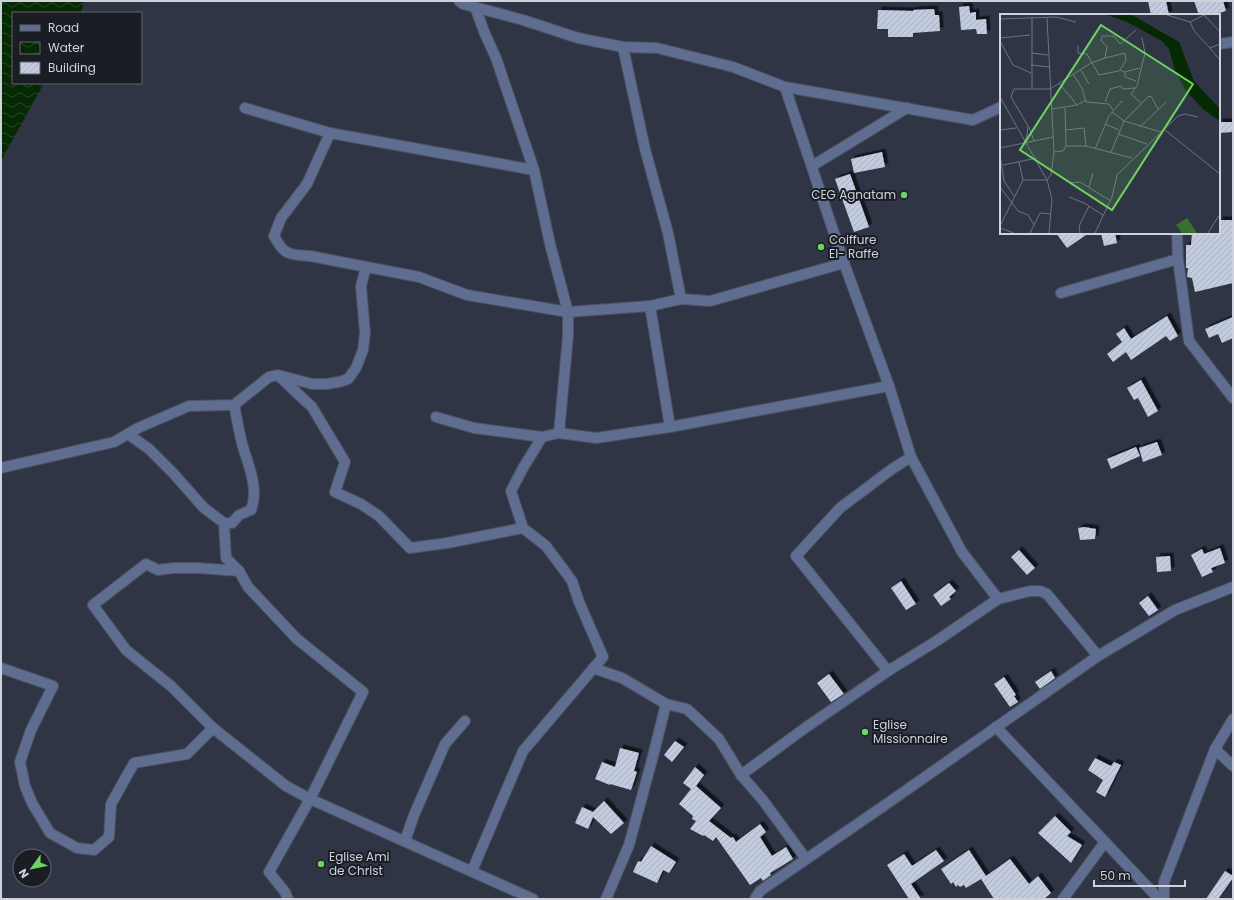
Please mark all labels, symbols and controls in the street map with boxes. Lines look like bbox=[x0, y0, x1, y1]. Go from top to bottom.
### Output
legend bbox=[12, 12, 142, 84]
inset map bbox=[1000, 14, 1220, 234]
text: Road bbox=[48, 19, 79, 36]
text: Water bbox=[48, 39, 85, 56]
text: Building bbox=[48, 59, 96, 76]
place label: CEG Agnatam bbox=[811, 186, 896, 203]
marker: CEG Agnatam bbox=[899, 190, 909, 200]
place label: Coiffure El- Raffe bbox=[829, 231, 879, 262]
marker: Coiffure El- Raffe bbox=[816, 242, 826, 252]
place label: Eglise Missionnaire bbox=[873, 716, 948, 747]
marker: Eglise Missionnaire bbox=[860, 727, 870, 737]
north arrow bbox=[12, 848, 52, 888]
place label: Eglise Ami de Christ bbox=[329, 848, 390, 879]
marker: Eglise Ami de Christ bbox=[316, 859, 326, 869]
scale bar bbox=[1094, 862, 1185, 888]
text: N bbox=[15, 866, 33, 881]
text: 50 m bbox=[1100, 867, 1131, 884]

